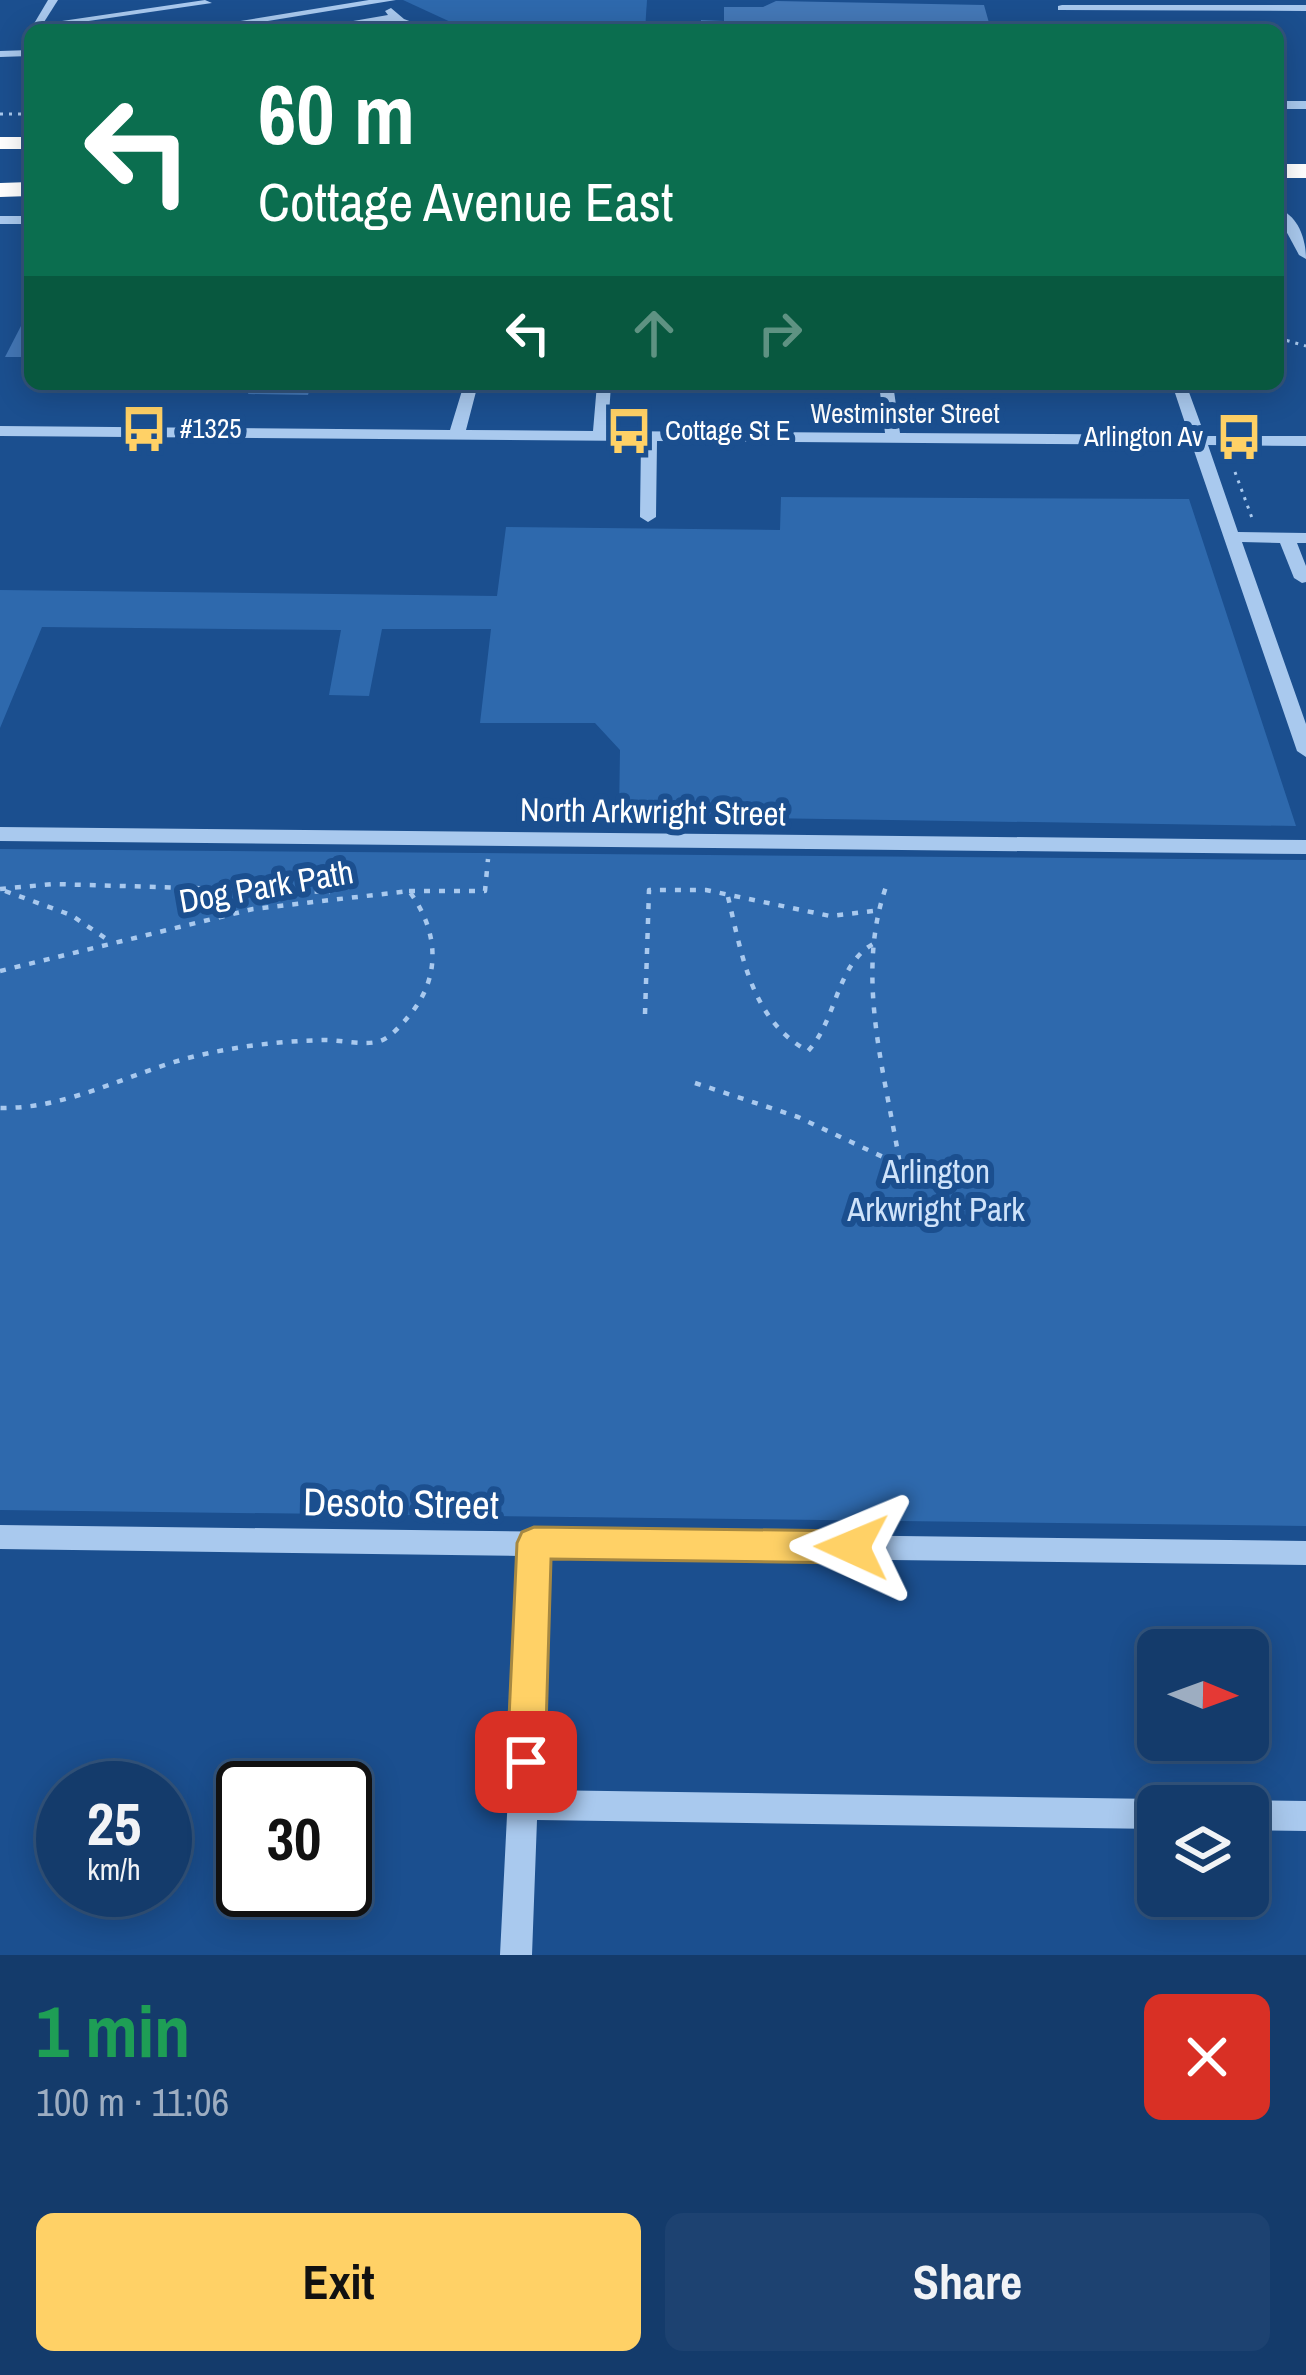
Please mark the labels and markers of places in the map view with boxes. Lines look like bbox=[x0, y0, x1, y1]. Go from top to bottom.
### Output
bus stop icon: #1325 bbox=[119, 404, 169, 454]
bus stop icon: Cottage St E bbox=[604, 406, 654, 456]
place label: #1325 bbox=[180, 410, 242, 446]
place label: Cottage St E bbox=[665, 412, 791, 448]
bus stop icon: Arlington Av bbox=[1214, 412, 1264, 462]
place label: Arlington Av bbox=[1083, 418, 1203, 454]
pin bbox=[475, 1711, 577, 1813]

